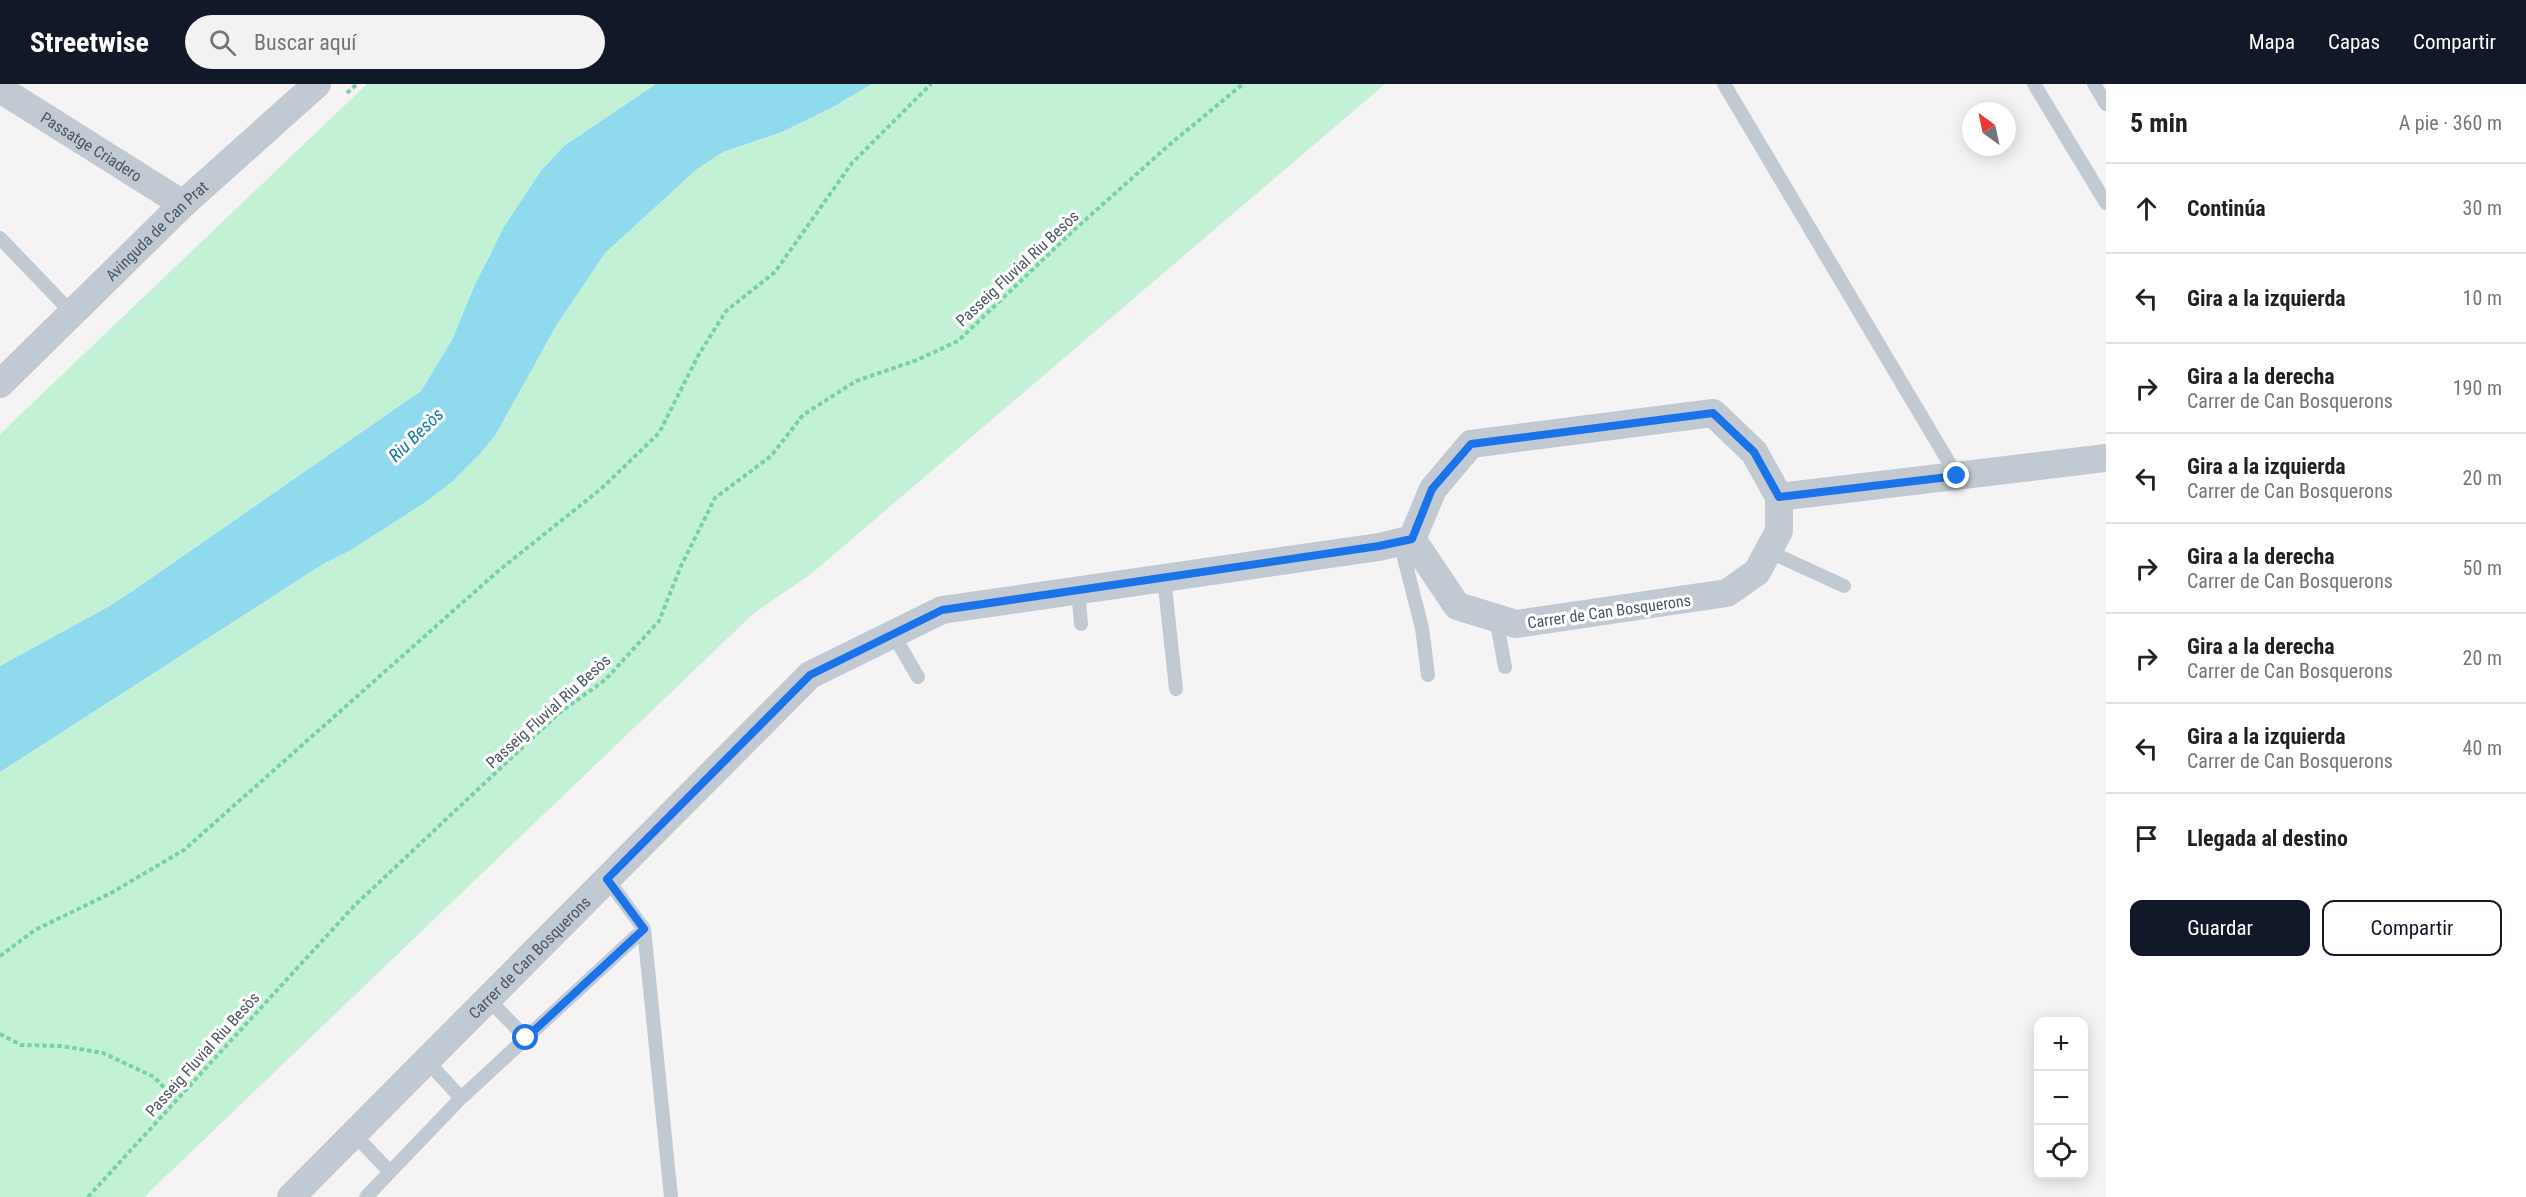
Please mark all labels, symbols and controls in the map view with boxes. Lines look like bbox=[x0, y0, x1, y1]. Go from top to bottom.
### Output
search box bbox=[185, 15, 605, 69]
text: Streetwise bbox=[30, 26, 149, 59]
icon: search bbox=[206, 26, 239, 59]
text: Buscar aquí bbox=[254, 30, 357, 55]
text: Mapa bbox=[2249, 30, 2295, 54]
text: Capas bbox=[2328, 30, 2380, 54]
text: Compartir bbox=[2413, 30, 2496, 54]
north arrow bbox=[1962, 102, 2016, 156]
street label: Passatge Criadero bbox=[37, 108, 145, 186]
text: 5 min bbox=[2130, 108, 2188, 138]
text: A pie · 360 m bbox=[2399, 111, 2502, 135]
street label: Avinguda de Can Prat bbox=[102, 177, 212, 285]
icon: ahead bbox=[2130, 192, 2163, 225]
text: Continúa bbox=[2187, 196, 2266, 221]
text: 30 m bbox=[2463, 196, 2502, 220]
street label: Passeig Fluvial Riu Besòs bbox=[952, 207, 1083, 330]
icon: left bbox=[2130, 282, 2163, 315]
text: Gira a la izquierda bbox=[2187, 286, 2346, 311]
text: 10 m bbox=[2463, 286, 2502, 310]
text: Gira a la derecha bbox=[2187, 364, 2335, 389]
icon: right bbox=[2130, 372, 2163, 405]
text: 190 m bbox=[2453, 376, 2502, 400]
text: Carrer de Can Bosquerons bbox=[2187, 389, 2393, 413]
water label: Riu Besòs bbox=[384, 403, 448, 466]
text: Gira a la izquierda bbox=[2187, 454, 2346, 479]
route end bbox=[1943, 462, 1969, 488]
icon: left bbox=[2130, 462, 2163, 495]
text: 20 m bbox=[2463, 466, 2502, 490]
text: Carrer de Can Bosquerons bbox=[2187, 479, 2393, 503]
text: Gira a la derecha bbox=[2187, 544, 2335, 569]
icon: right bbox=[2130, 552, 2163, 585]
text: 50 m bbox=[2463, 556, 2502, 580]
text: Carrer de Can Bosquerons bbox=[2187, 569, 2393, 593]
street label: Carrer de Can Bosquerons bbox=[1526, 591, 1692, 632]
text: Gira a la derecha bbox=[2187, 634, 2335, 659]
icon: right bbox=[2130, 642, 2163, 675]
text: 20 m bbox=[2463, 646, 2502, 670]
street label: Passeig Fluvial Riu Besòs bbox=[482, 651, 614, 772]
text: Carrer de Can Bosquerons bbox=[2187, 659, 2393, 683]
text: Gira a la izquierda bbox=[2187, 724, 2346, 749]
icon: left bbox=[2130, 732, 2163, 765]
text: 40 m bbox=[2463, 736, 2502, 760]
text: Carrer de Can Bosquerons bbox=[2187, 749, 2393, 773]
icon: arrive bbox=[2130, 822, 2163, 855]
text: Llegada al destino bbox=[2187, 826, 2348, 851]
street label: Carrer de Can Bosquerons bbox=[465, 893, 595, 1023]
button: Guardar bbox=[2130, 900, 2310, 956]
button: Compartir bbox=[2322, 900, 2502, 956]
street label: Passeig Fluvial Riu Besòs bbox=[142, 988, 263, 1120]
map controls bbox=[2034, 1017, 2088, 1179]
button: + bbox=[2034, 1017, 2088, 1071]
route start bbox=[512, 1024, 538, 1050]
button: − bbox=[2034, 1071, 2088, 1125]
button: locate bbox=[2034, 1125, 2088, 1179]

